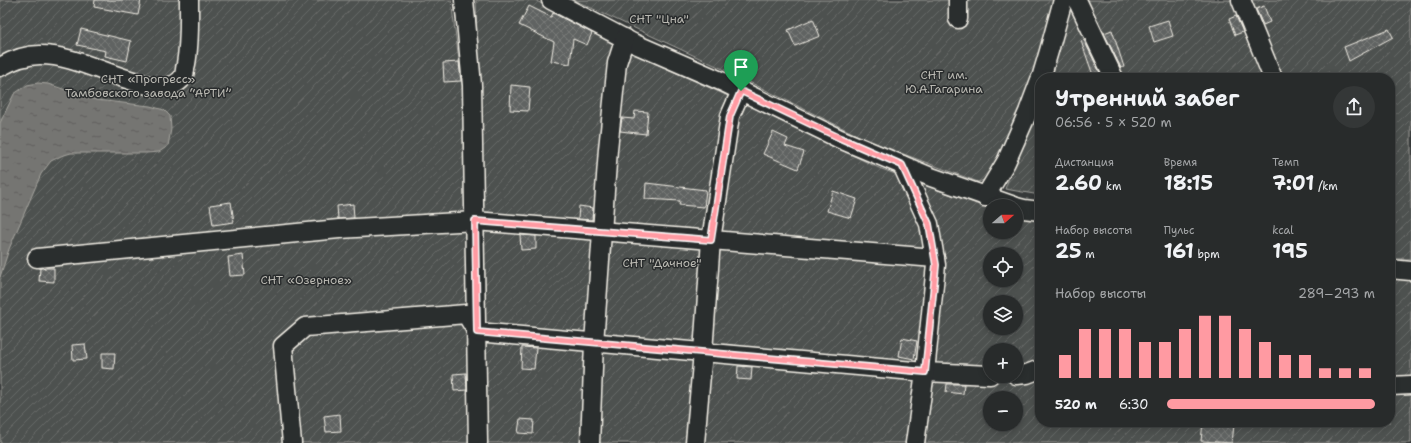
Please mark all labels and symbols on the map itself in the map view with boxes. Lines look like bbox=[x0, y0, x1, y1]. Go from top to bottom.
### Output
park label: СНТ "Цна" bbox=[629, 11, 689, 27]
pin bbox=[724, 50, 758, 91]
park label: СНТ им. Ю.А.Гагарина bbox=[905, 67, 983, 97]
park label: СНТ «Прогресс» Тамбовского завода “АРТИ” bbox=[65, 71, 231, 101]
north arrow bbox=[983, 199, 1023, 239]
park label: СНТ "Дачное" bbox=[622, 255, 702, 271]
park label: СНТ «Озерное» bbox=[260, 272, 352, 288]

